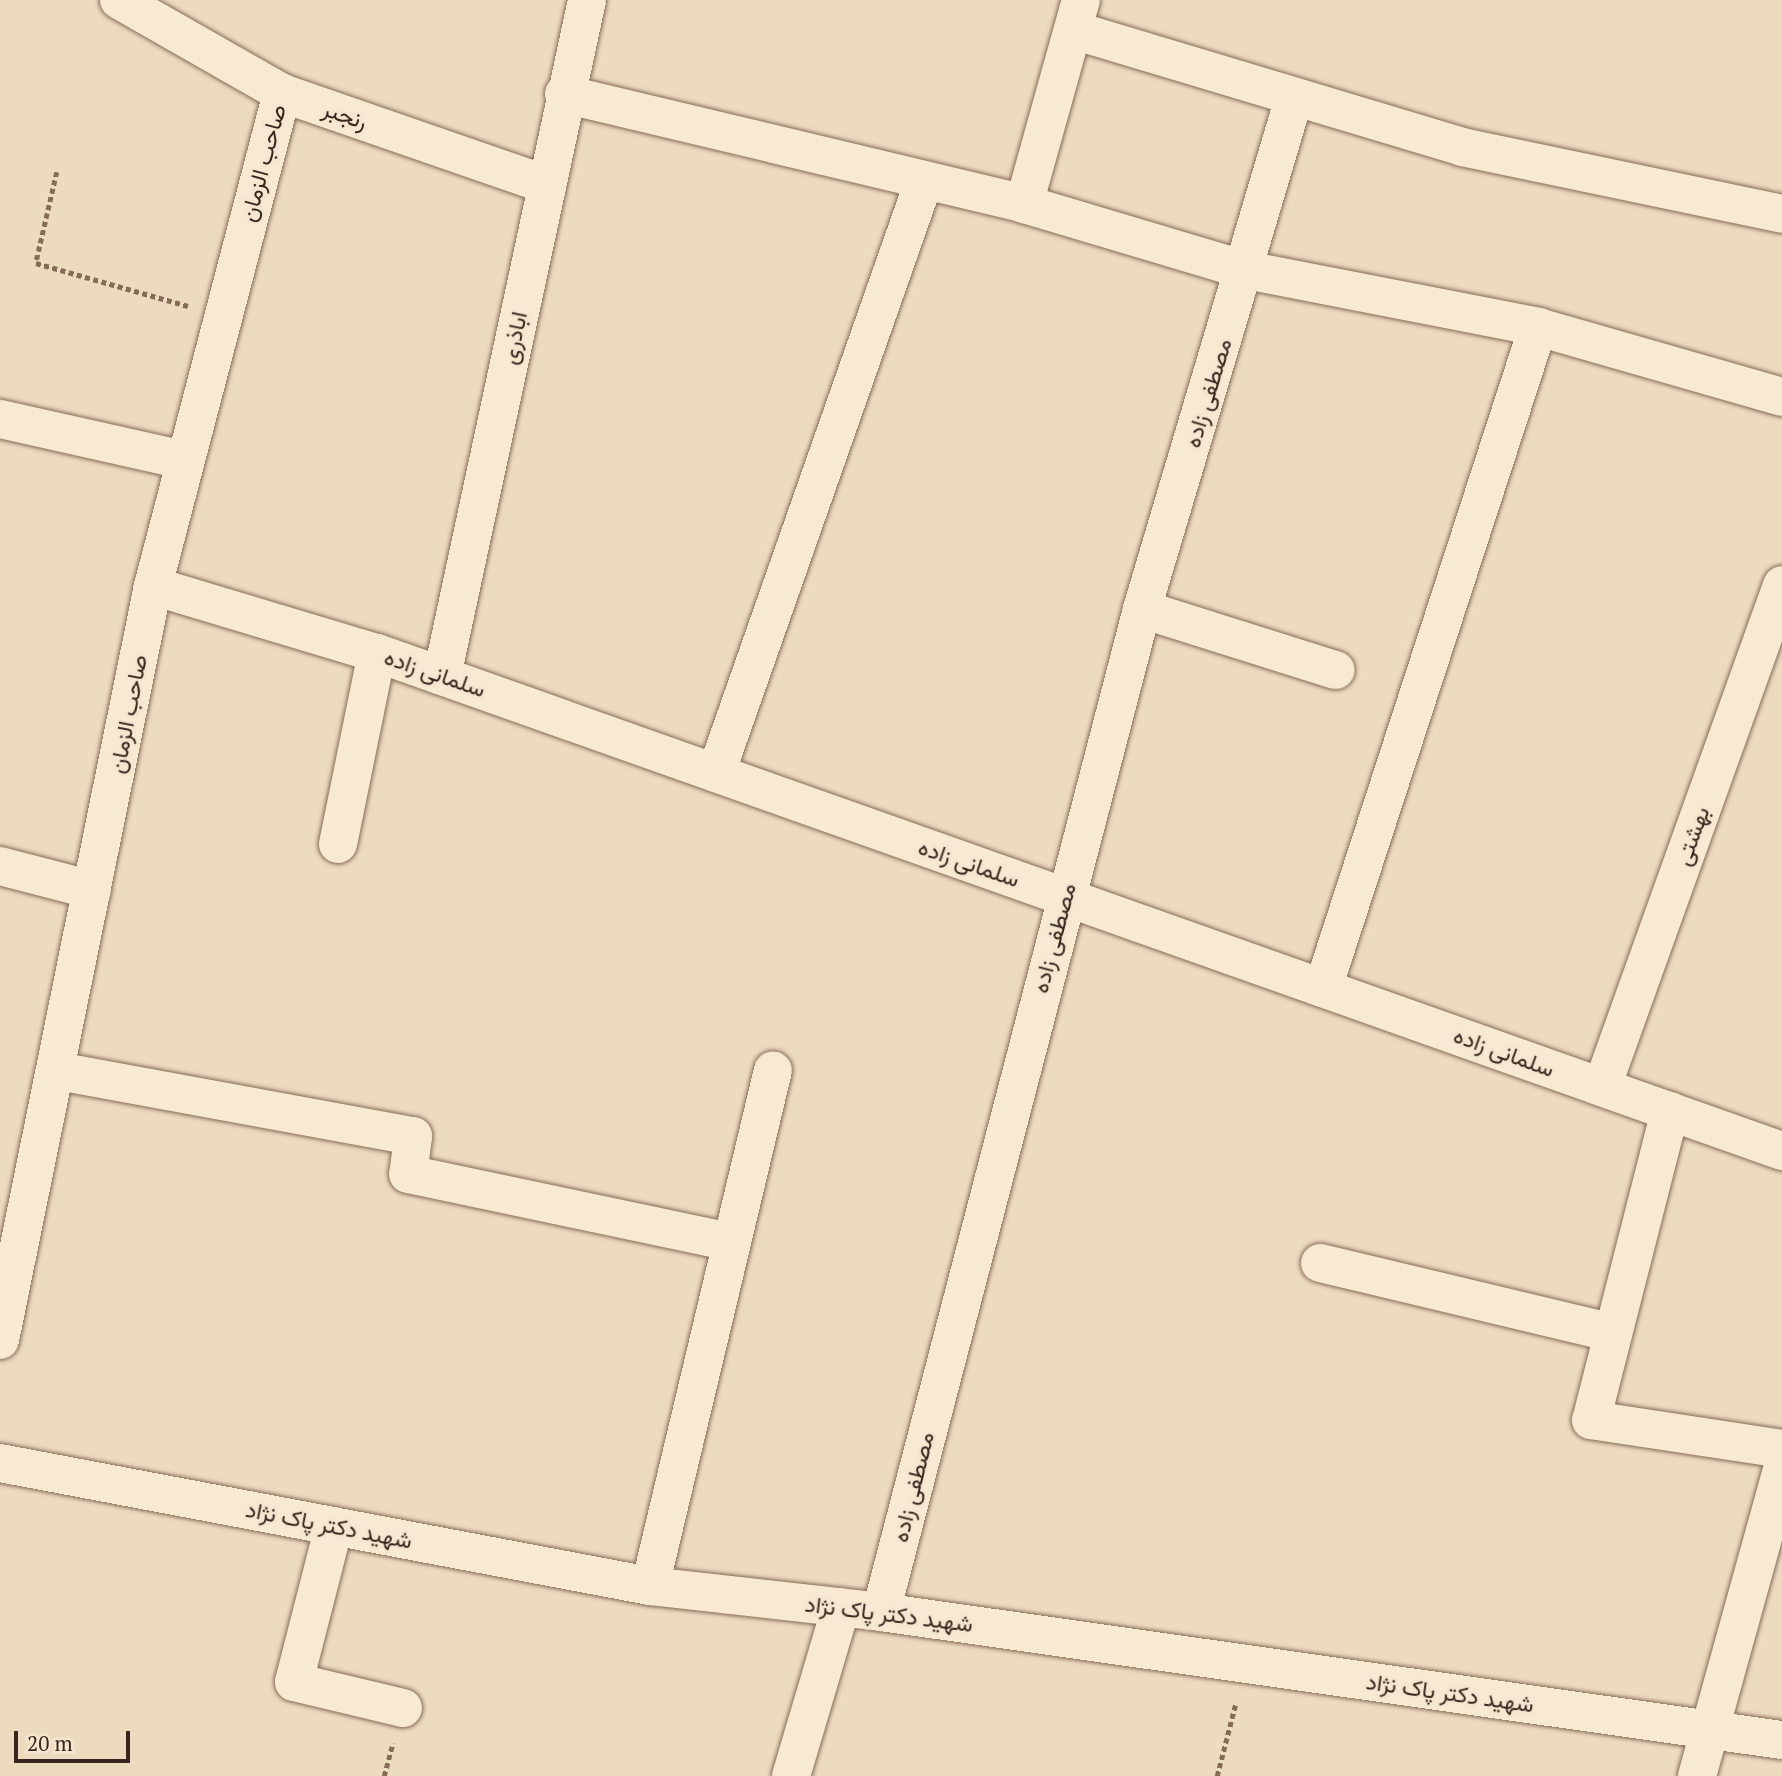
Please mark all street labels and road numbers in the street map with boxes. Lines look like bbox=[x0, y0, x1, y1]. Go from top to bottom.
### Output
street label: رنجبر bbox=[319, 95, 371, 135]
street label: صاحب الزمان bbox=[234, 101, 292, 225]
street label: اباذری bbox=[495, 309, 533, 367]
street label: مصطفی زاده bbox=[1178, 335, 1238, 451]
street label: سلمانی زاده bbox=[381, 643, 489, 703]
street label: صاحب الزمان bbox=[103, 652, 153, 776]
street label: بهشتی bbox=[1669, 803, 1715, 869]
street label: سلمانی زاده bbox=[915, 833, 1023, 893]
street label: مصطفی زاده bbox=[1026, 880, 1082, 996]
street label: سلمانی زاده bbox=[1450, 1021, 1558, 1083]
street label: مصطفی زاده bbox=[886, 1429, 940, 1545]
street label: شهید دکتر پاک نژاد bbox=[243, 1495, 415, 1555]
street label: شهید دکتر پاک نژاد bbox=[803, 1590, 975, 1638]
street label: شهید دکتر پاک نژاد bbox=[1364, 1668, 1536, 1718]

